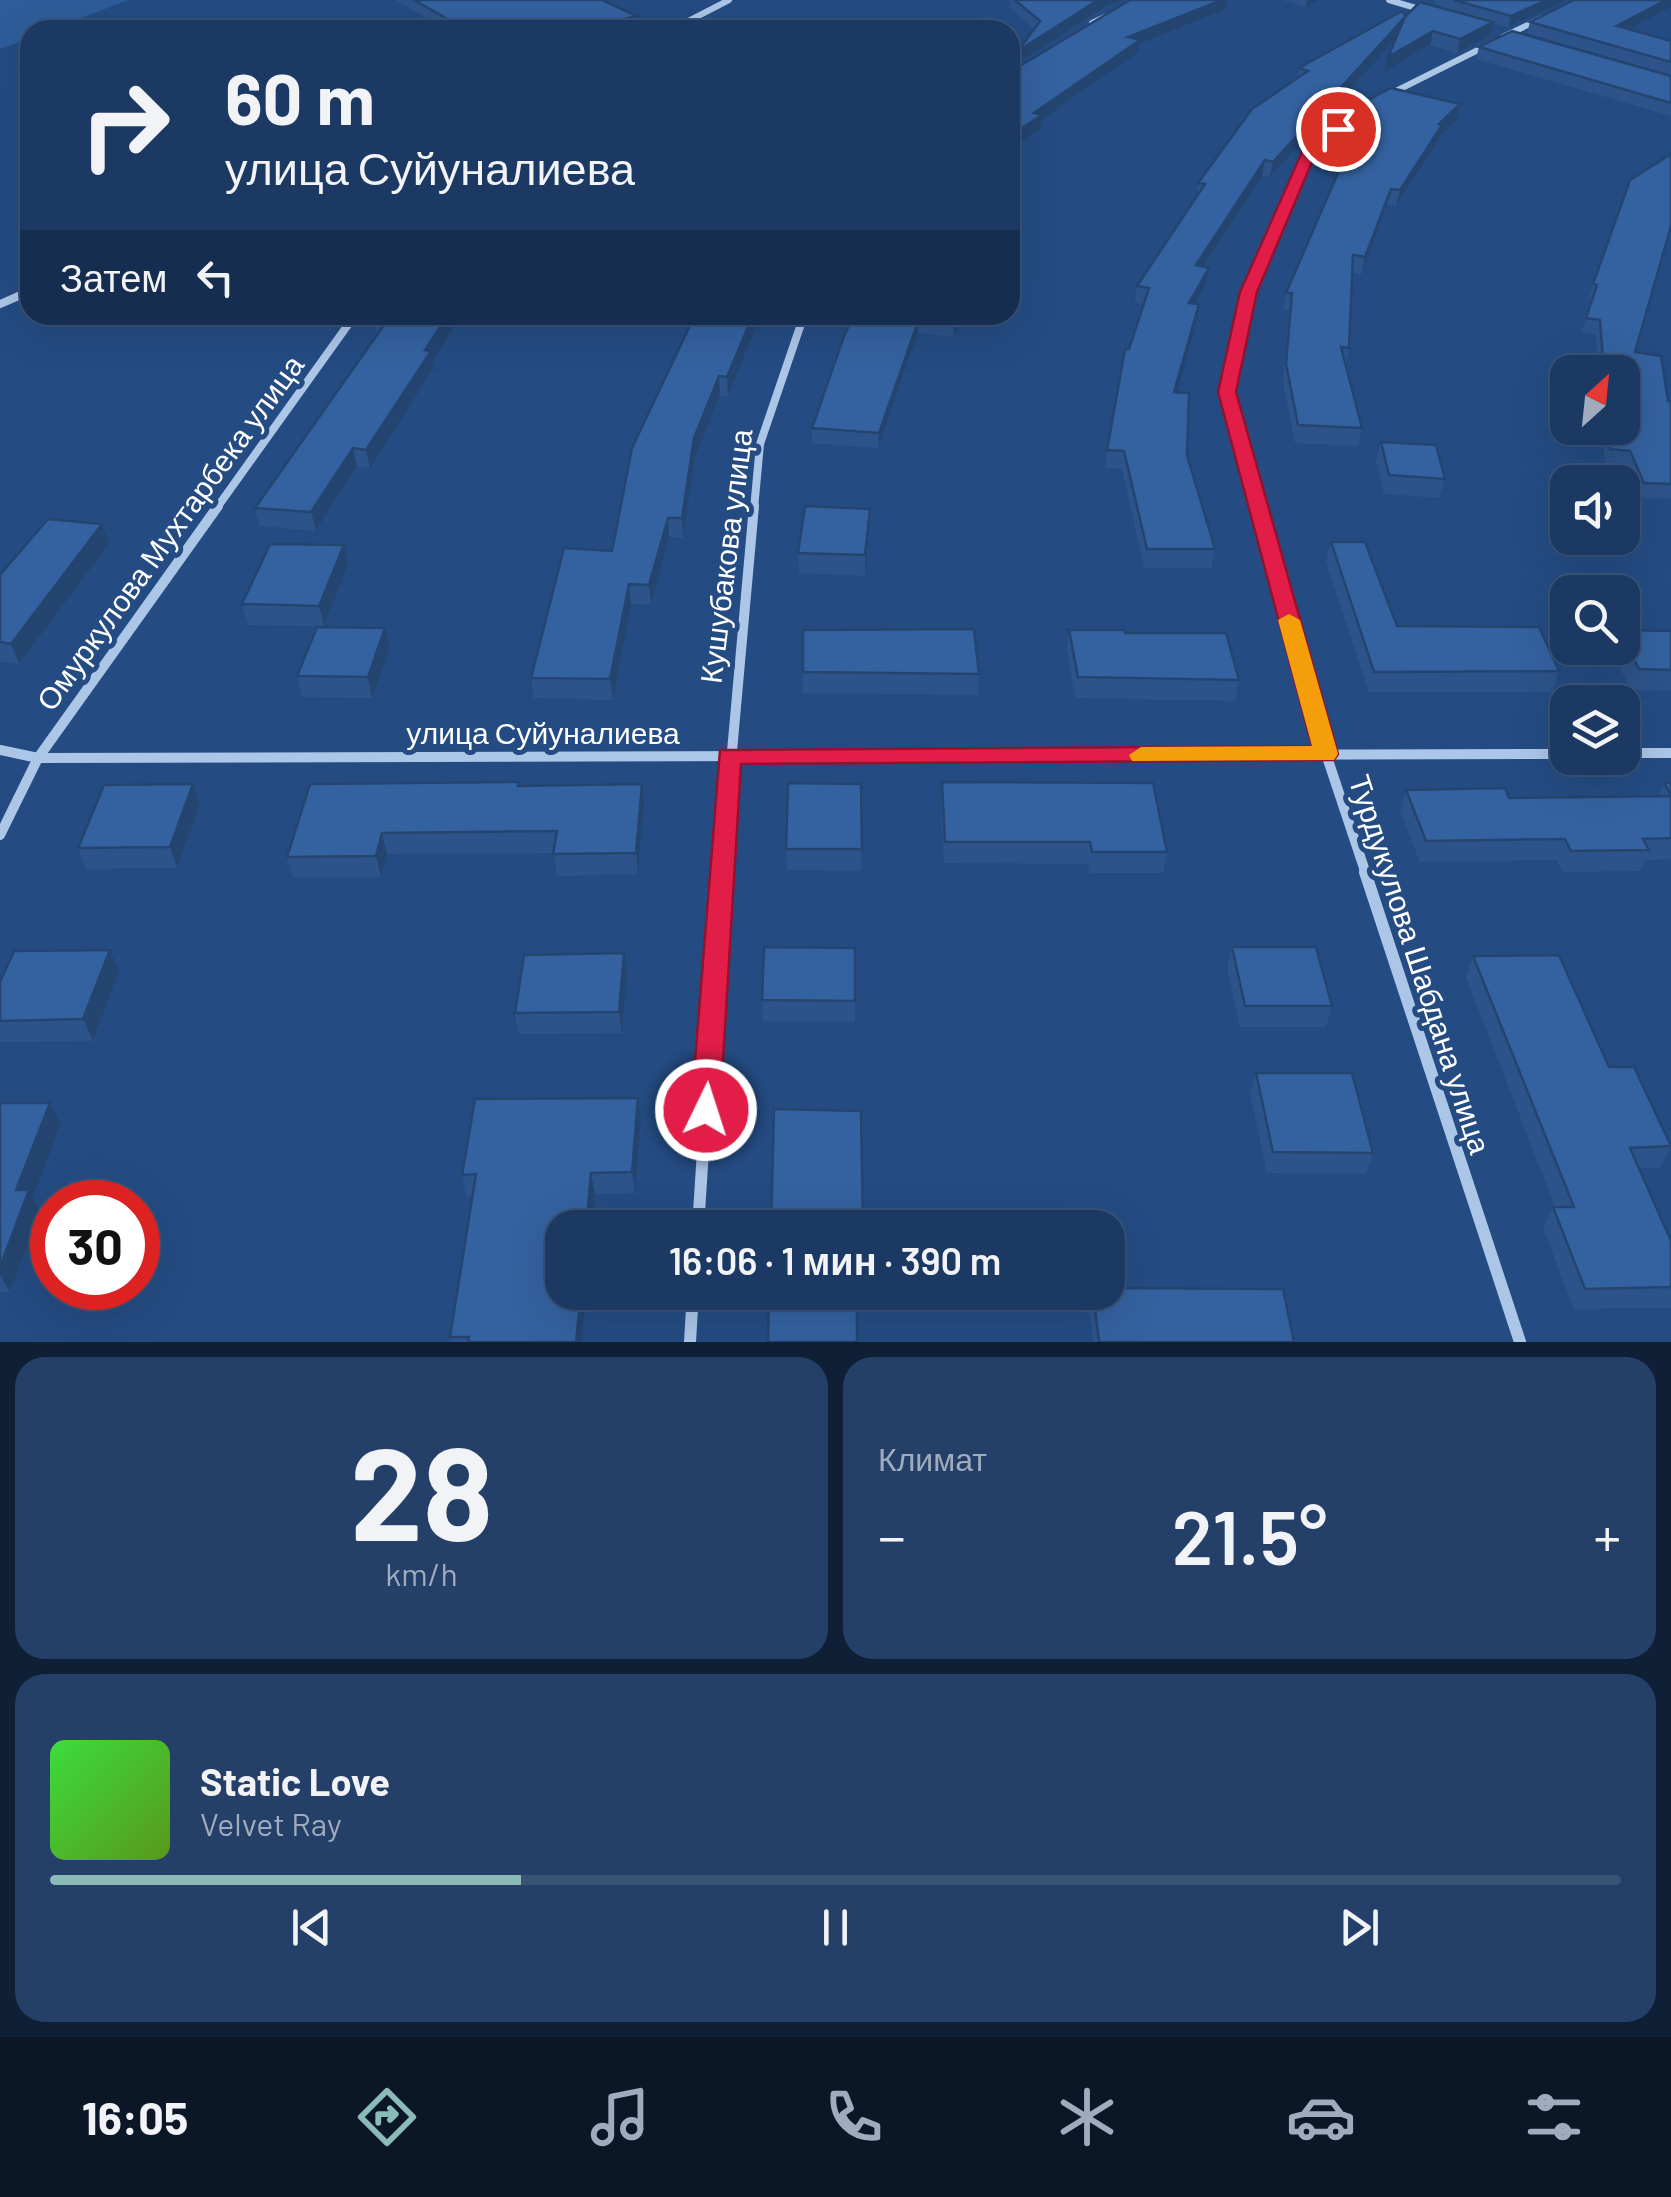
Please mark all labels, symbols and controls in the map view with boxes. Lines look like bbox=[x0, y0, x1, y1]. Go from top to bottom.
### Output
text: 60 m bbox=[225, 55, 375, 139]
icon: right bbox=[60, 60, 190, 190]
pin bbox=[1296, 87, 1381, 172]
icon: arrive bbox=[1311, 102, 1366, 157]
text: улица Суйуналиева bbox=[225, 140, 635, 194]
icon: left bbox=[188, 250, 243, 305]
text: Затем bbox=[60, 254, 168, 300]
street label: Омуркулова Мухтарбека улица bbox=[28, 347, 310, 717]
north arrow bbox=[1550, 355, 1640, 445]
map controls bbox=[1550, 355, 1640, 775]
street label: Кушубакова улица bbox=[692, 426, 759, 685]
button: sound bbox=[1550, 465, 1640, 555]
button: search bbox=[1550, 575, 1640, 665]
button: layers bbox=[1550, 685, 1640, 775]
street label: улица Суйуналиева bbox=[406, 714, 680, 750]
street label: Турдукулова Шабдана улица bbox=[1343, 770, 1499, 1158]
position arrow bbox=[654, 1058, 758, 1162]
speed limit sign: 30 bbox=[30, 1180, 160, 1310]
text: 16:06 · 1 мин · 390 m bbox=[669, 1237, 1001, 1283]
text: 28 bbox=[350, 1411, 493, 1567]
text: Климат bbox=[878, 1439, 987, 1477]
text: 21.5° bbox=[1172, 1490, 1327, 1580]
text: − bbox=[878, 1502, 906, 1568]
text: + bbox=[1593, 1502, 1621, 1568]
text: km/h bbox=[385, 1554, 458, 1592]
text: Static Love bbox=[200, 1758, 390, 1804]
text: Velvet Ray bbox=[200, 1804, 342, 1842]
icon: previous bbox=[284, 1900, 339, 1955]
icon: pause bbox=[808, 1900, 863, 1955]
icon: next bbox=[1332, 1900, 1387, 1955]
icon: directions bbox=[352, 2082, 422, 2152]
icon: music bbox=[585, 2082, 655, 2152]
icon: phone bbox=[819, 2082, 889, 2152]
icon: climate bbox=[1052, 2082, 1122, 2152]
icon: car bbox=[1286, 2082, 1356, 2152]
icon: filters bbox=[1519, 2082, 1589, 2152]
text: 16:05 bbox=[82, 2090, 188, 2144]

